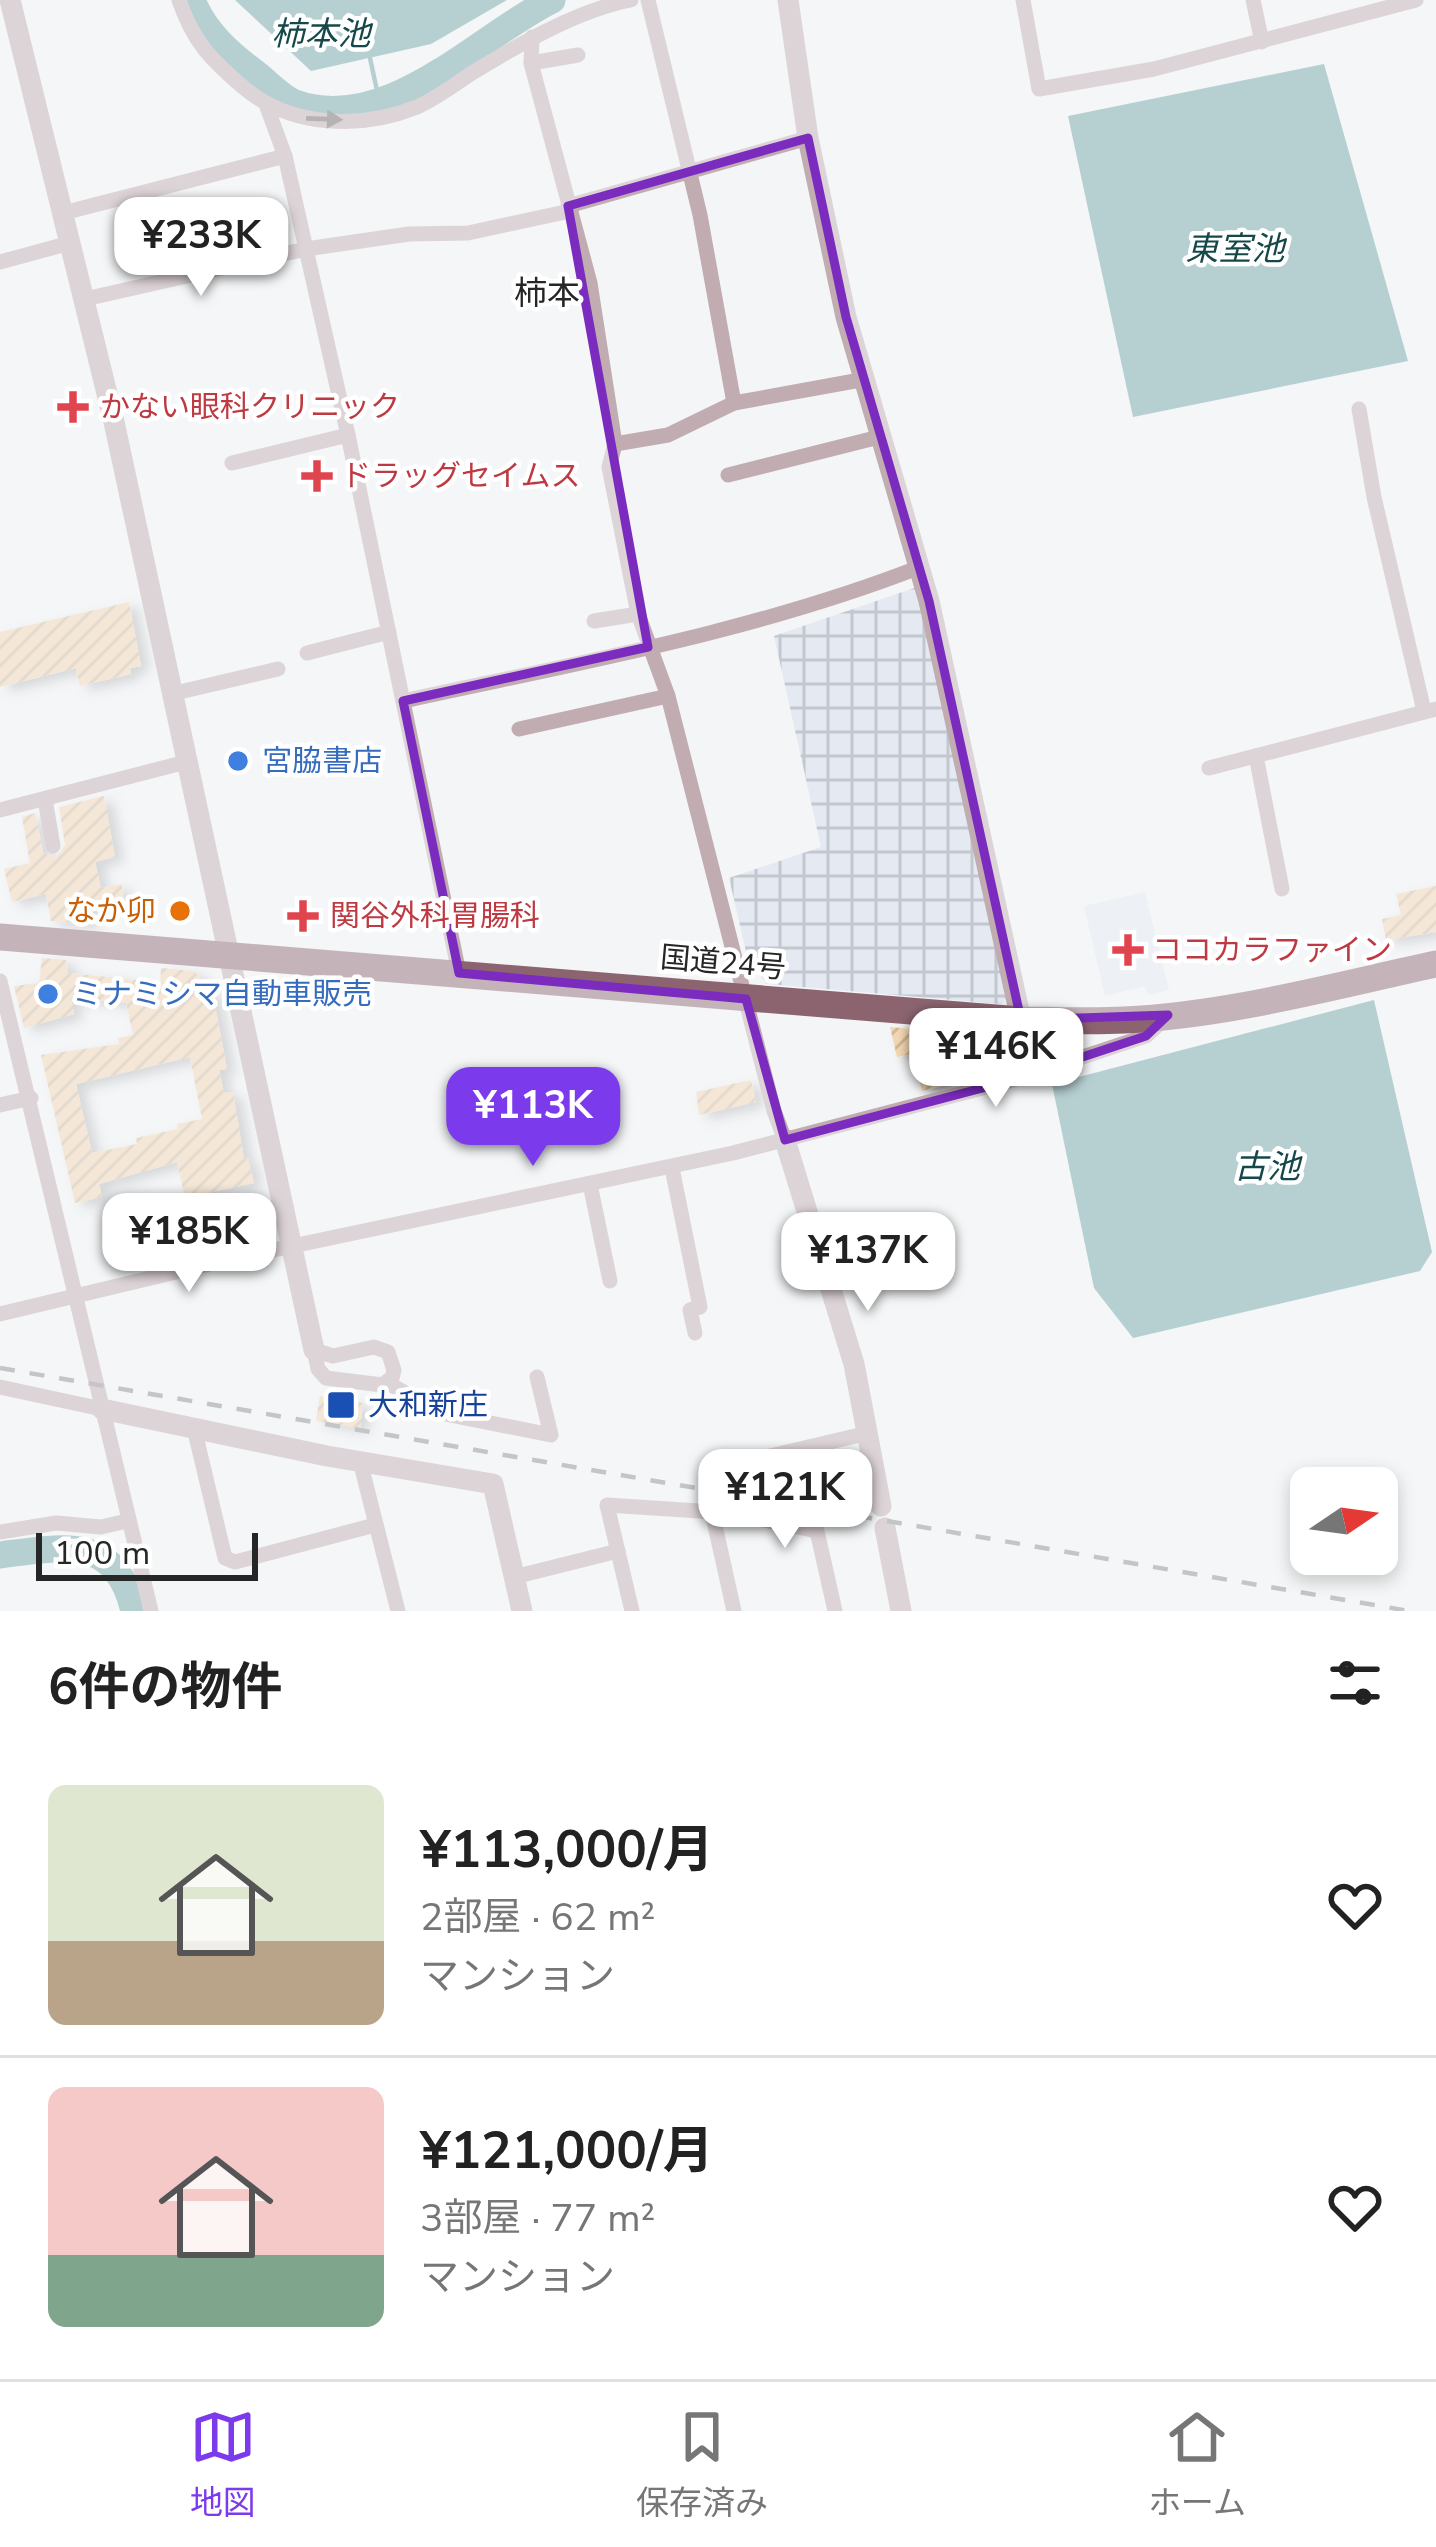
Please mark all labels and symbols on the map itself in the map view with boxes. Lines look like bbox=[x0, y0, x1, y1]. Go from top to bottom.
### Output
water label: 柿本池 bbox=[272, 12, 374, 57]
one-way arrow bbox=[306, 110, 344, 129]
pin: ¥233K bbox=[117, 197, 285, 299]
water label: 東室池 bbox=[1186, 227, 1288, 272]
district label: 柿本 bbox=[514, 271, 580, 316]
place label: かない眼科クリニック bbox=[100, 387, 400, 428]
marker: かない眼科クリニック bbox=[57, 391, 89, 423]
place label: ドラッグセイムス bbox=[341, 456, 580, 497]
marker: ドラッグセイムス bbox=[304, 463, 330, 489]
place label: 宮脇書店 bbox=[262, 741, 382, 782]
marker: 宮脇書店 bbox=[225, 748, 251, 774]
place label: なか卯 bbox=[66, 891, 156, 932]
place label: 関谷外科胃腸科 bbox=[330, 896, 540, 937]
marker: なか卯 bbox=[167, 898, 193, 924]
marker: 関谷外科胃腸科 bbox=[287, 900, 319, 932]
place label: ココカラファイン bbox=[1152, 930, 1392, 971]
street label: 国道24号 bbox=[658, 937, 788, 989]
marker: ココカラファイン bbox=[1115, 937, 1141, 963]
place label: ミナミシマ自動車販売 bbox=[72, 974, 372, 1015]
marker: ミナミシマ自動車販売 bbox=[35, 981, 61, 1007]
pin: ¥146K bbox=[912, 1008, 1080, 1110]
pin: ¥113K bbox=[449, 1067, 617, 1169]
water label: 古池 bbox=[1234, 1145, 1303, 1190]
pin: ¥185K bbox=[105, 1193, 273, 1295]
pin: ¥137K bbox=[784, 1212, 952, 1314]
place label: 大和新庄 bbox=[368, 1385, 488, 1426]
marker: 大和新庄 bbox=[325, 1389, 357, 1421]
pin: ¥121K bbox=[701, 1449, 869, 1551]
north arrow bbox=[1290, 1467, 1398, 1575]
scale bar bbox=[36, 1527, 258, 1580]

